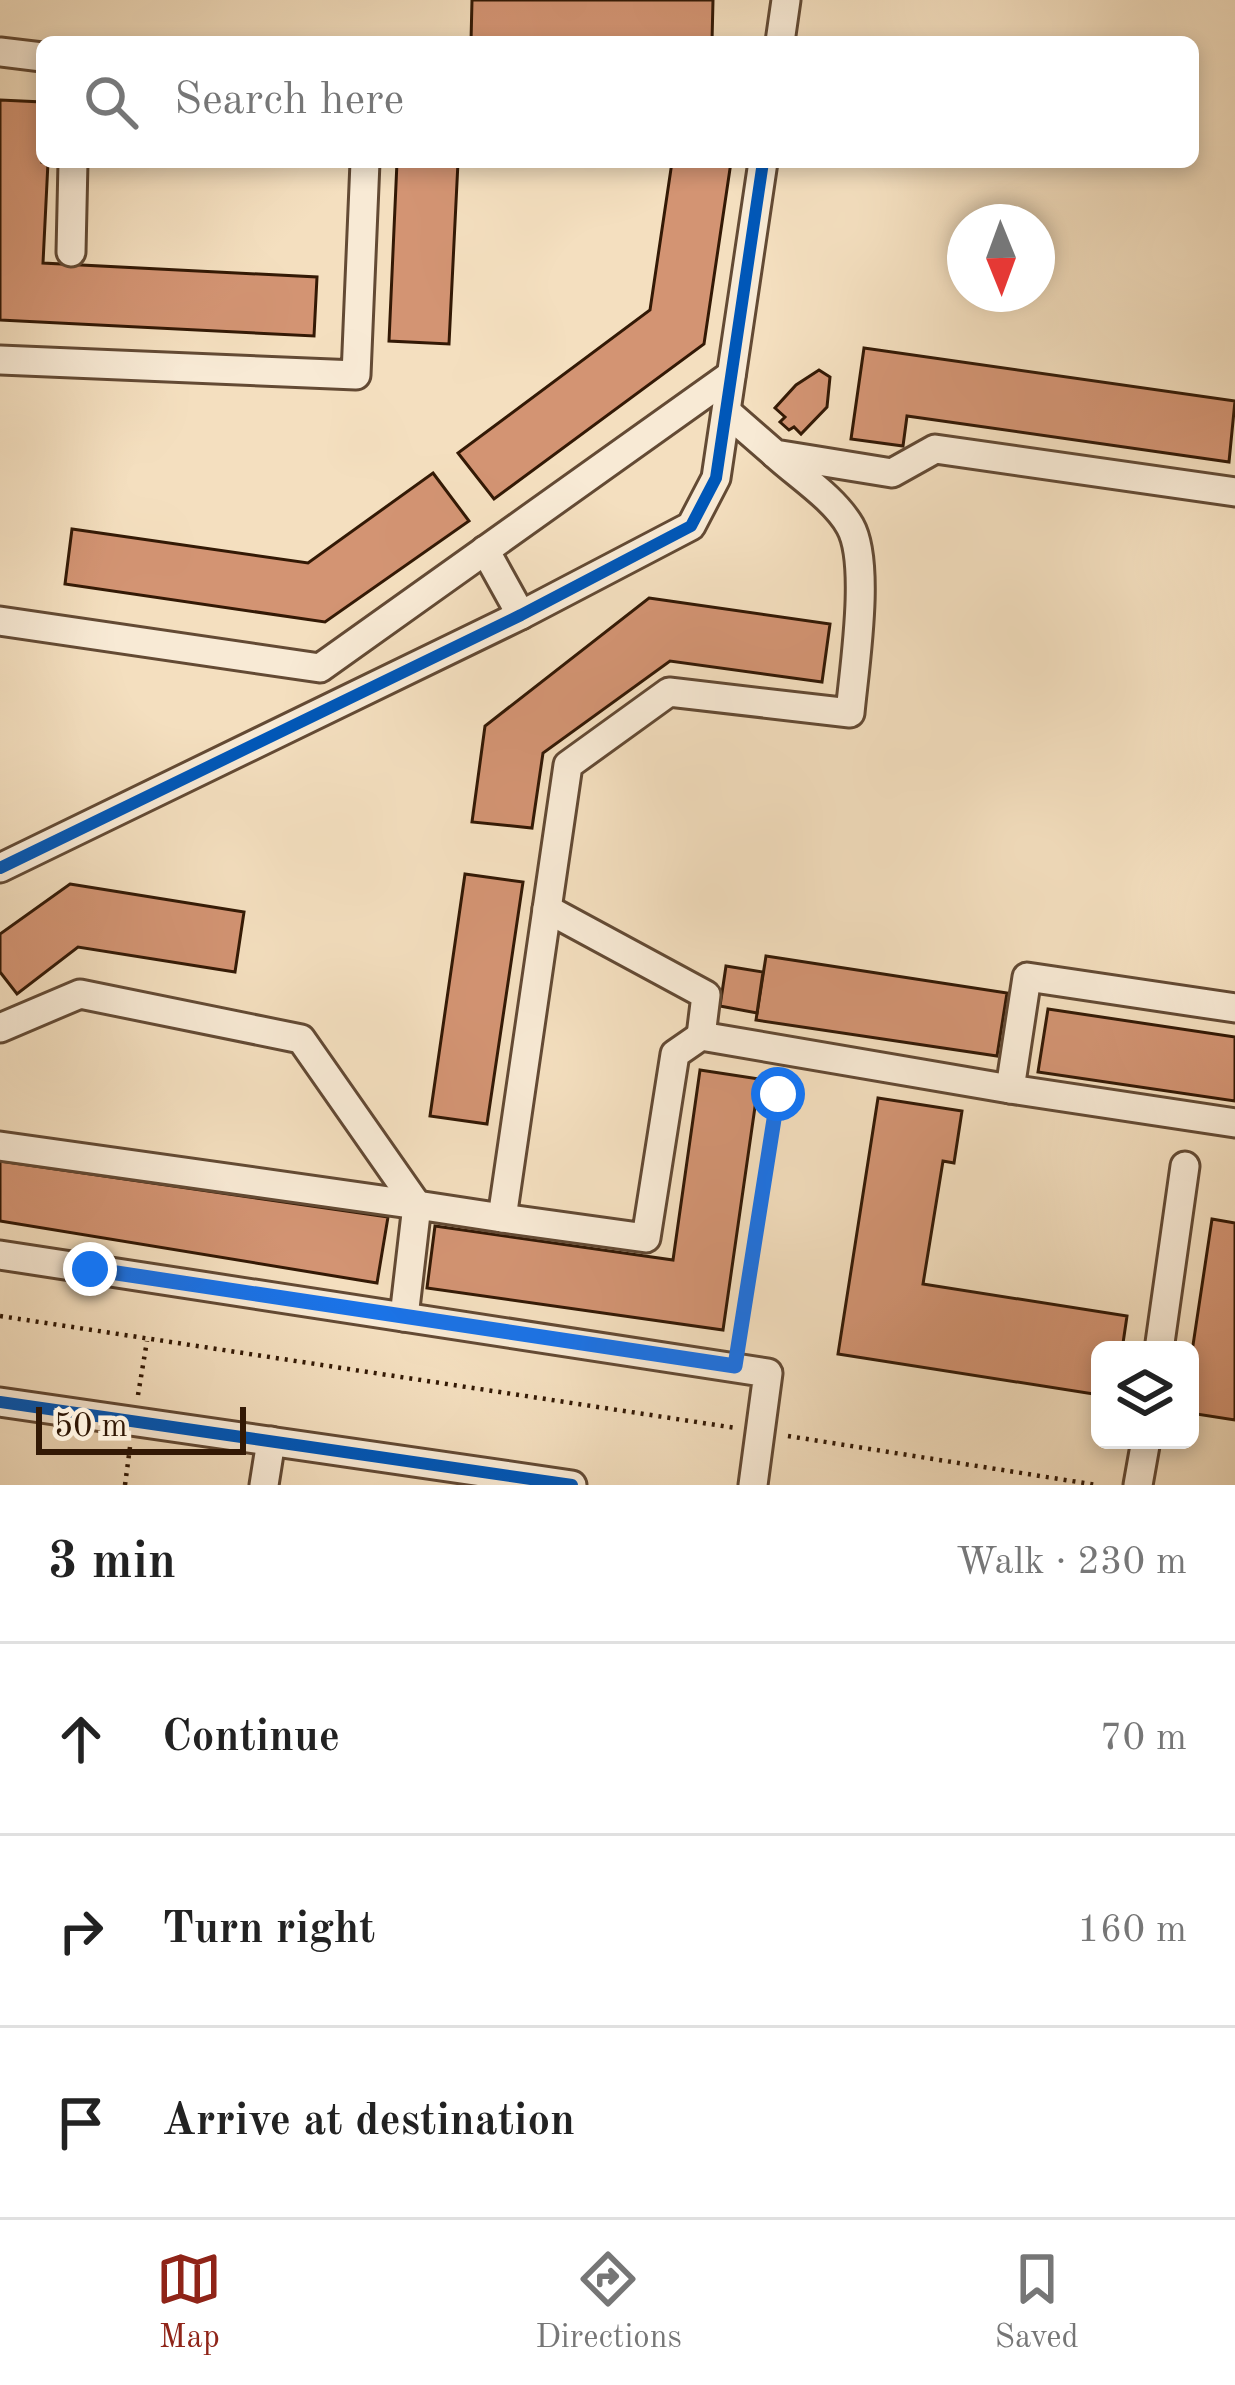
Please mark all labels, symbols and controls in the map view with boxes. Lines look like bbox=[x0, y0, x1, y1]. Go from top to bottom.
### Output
search box bbox=[36, 36, 1199, 168]
icon: search bbox=[78, 69, 144, 135]
text: Search here bbox=[174, 79, 404, 124]
north arrow bbox=[947, 204, 1055, 312]
route start bbox=[751, 1067, 805, 1121]
route end bbox=[63, 1242, 117, 1296]
map controls bbox=[1091, 1341, 1199, 1449]
button: layers bbox=[1091, 1341, 1199, 1449]
scale bar bbox=[36, 1401, 246, 1454]
text: 50 m bbox=[54, 1411, 128, 1444]
text: 3 min bbox=[48, 1538, 176, 1589]
text: Walk · 230 m bbox=[956, 1543, 1187, 1582]
icon: ahead bbox=[48, 1706, 114, 1772]
text: Continue bbox=[162, 1716, 340, 1761]
text: 70 m bbox=[1100, 1719, 1187, 1758]
icon: right bbox=[48, 1898, 114, 1964]
text: Turn right bbox=[162, 1908, 375, 1953]
text: 160 m bbox=[1077, 1911, 1187, 1950]
icon: arrive bbox=[48, 2090, 114, 2156]
text: Arrive at destination bbox=[162, 2100, 575, 2145]
tab: Map bbox=[156, 2246, 222, 2359]
tab: Directions bbox=[535, 2246, 682, 2359]
tab: Saved bbox=[995, 2246, 1079, 2359]

